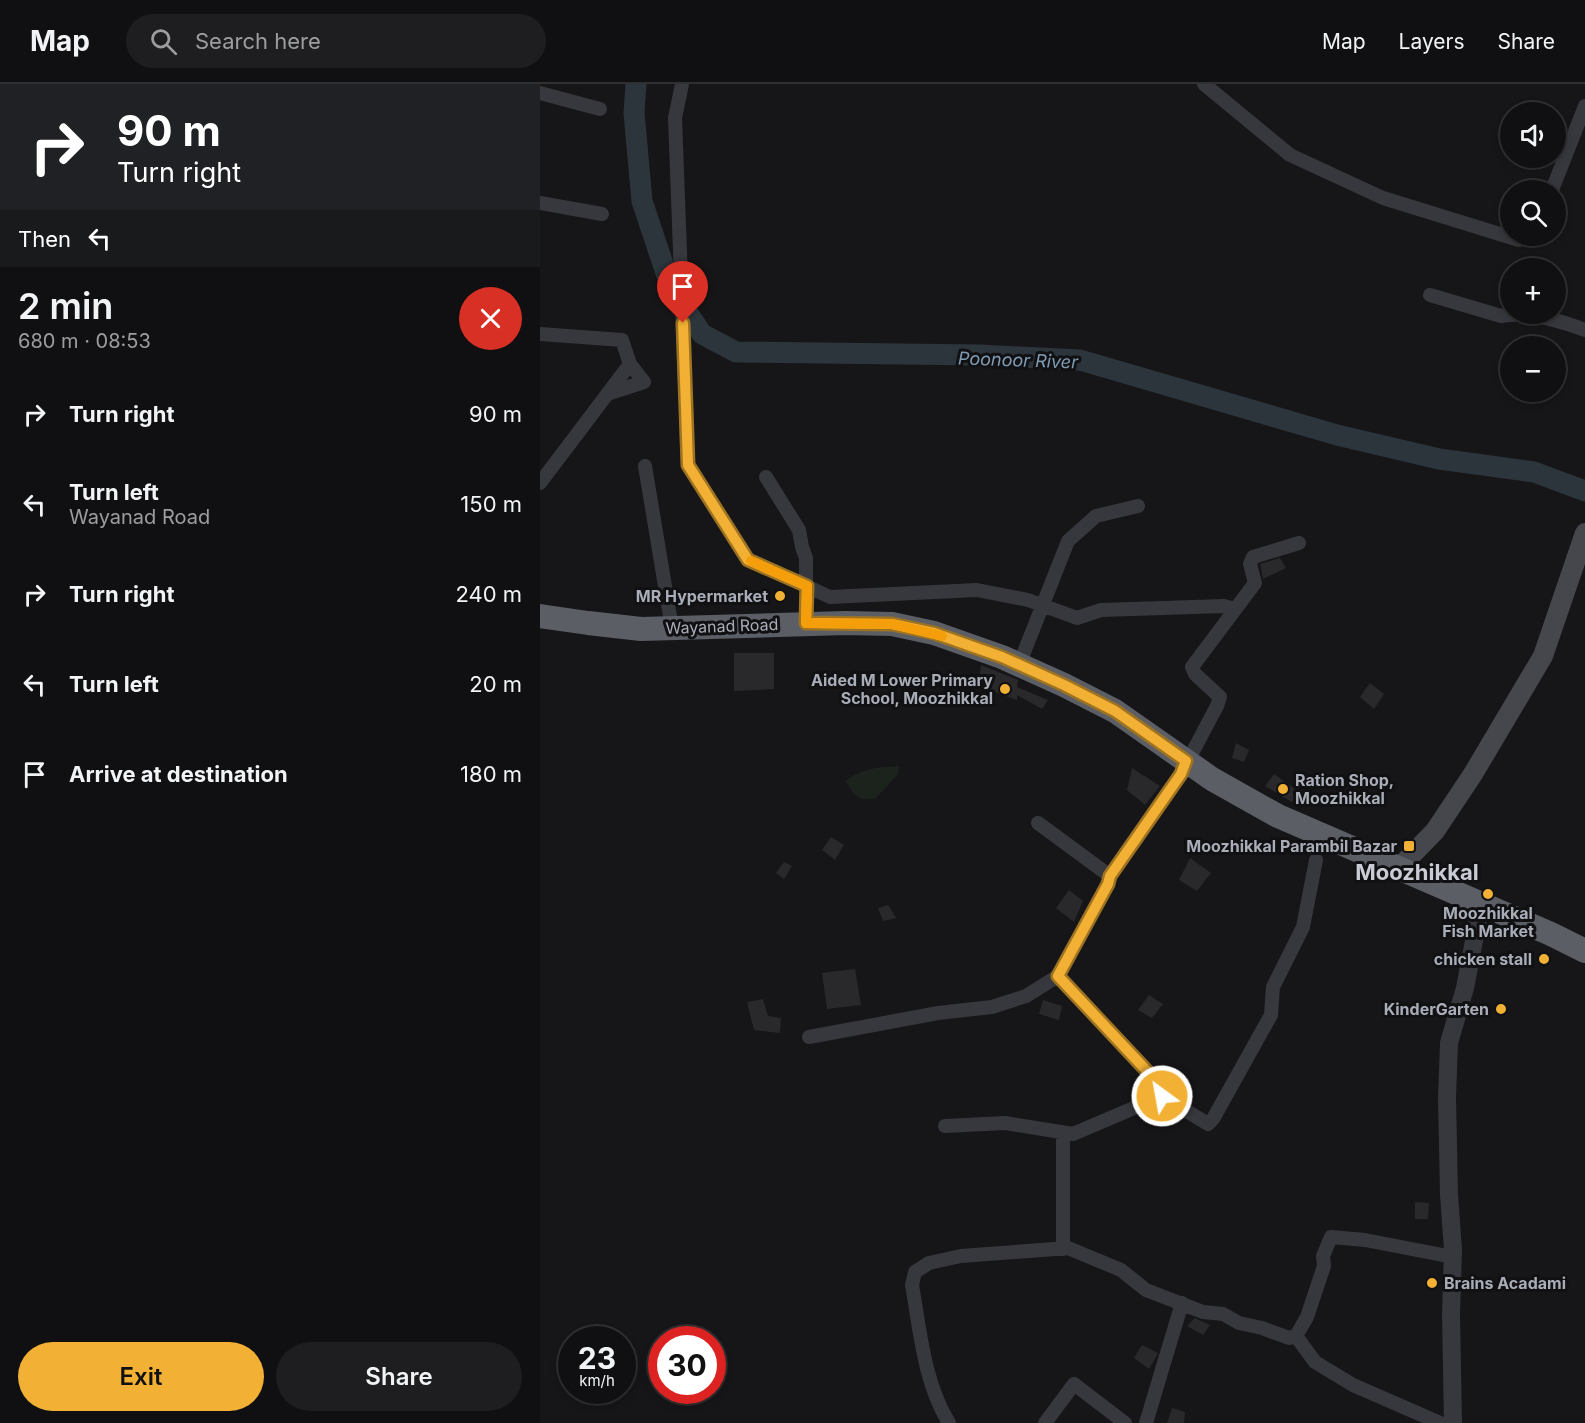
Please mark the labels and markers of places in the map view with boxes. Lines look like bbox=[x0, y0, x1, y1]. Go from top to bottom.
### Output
pin bbox=[657, 261, 708, 323]
place label: MR Hypermarket bbox=[636, 586, 768, 606]
marker: MR Hypermarket bbox=[773, 589, 787, 603]
place label: Aided M Lower Primary School, Moozhikkal bbox=[811, 670, 993, 708]
marker: Aided M Lower Primary School, Moozhikkal bbox=[998, 682, 1012, 696]
place label: Ration Shop, Moozhikkal bbox=[1295, 770, 1394, 808]
marker: Ration Shop, Moozhikkal bbox=[1276, 782, 1290, 796]
place label: Moozhikkal Parambil Bazar bbox=[1186, 836, 1397, 856]
marker: Moozhikkal Parambil Bazar bbox=[1402, 839, 1416, 853]
marker: Moozhikkal Fish Market bbox=[1481, 887, 1495, 901]
place label: Moozhikkal Fish Market bbox=[1442, 903, 1534, 941]
place label: chicken stall bbox=[1434, 949, 1532, 969]
marker: chicken stall bbox=[1537, 952, 1551, 966]
place label: KinderGarten bbox=[1384, 999, 1489, 1019]
marker: KinderGarten bbox=[1494, 1002, 1508, 1016]
place label: Brains Acadami bbox=[1444, 1273, 1566, 1293]
marker: Brains Acadami bbox=[1425, 1276, 1439, 1290]

